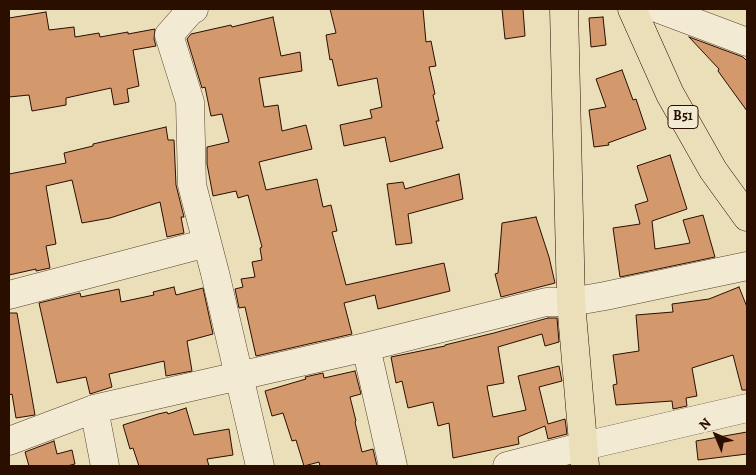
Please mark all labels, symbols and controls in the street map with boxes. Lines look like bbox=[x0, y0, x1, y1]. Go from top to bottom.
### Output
road number: B51 bbox=[668, 105, 698, 128]
north arrow bbox=[691, 410, 741, 460]
text: N bbox=[695, 414, 715, 434]

